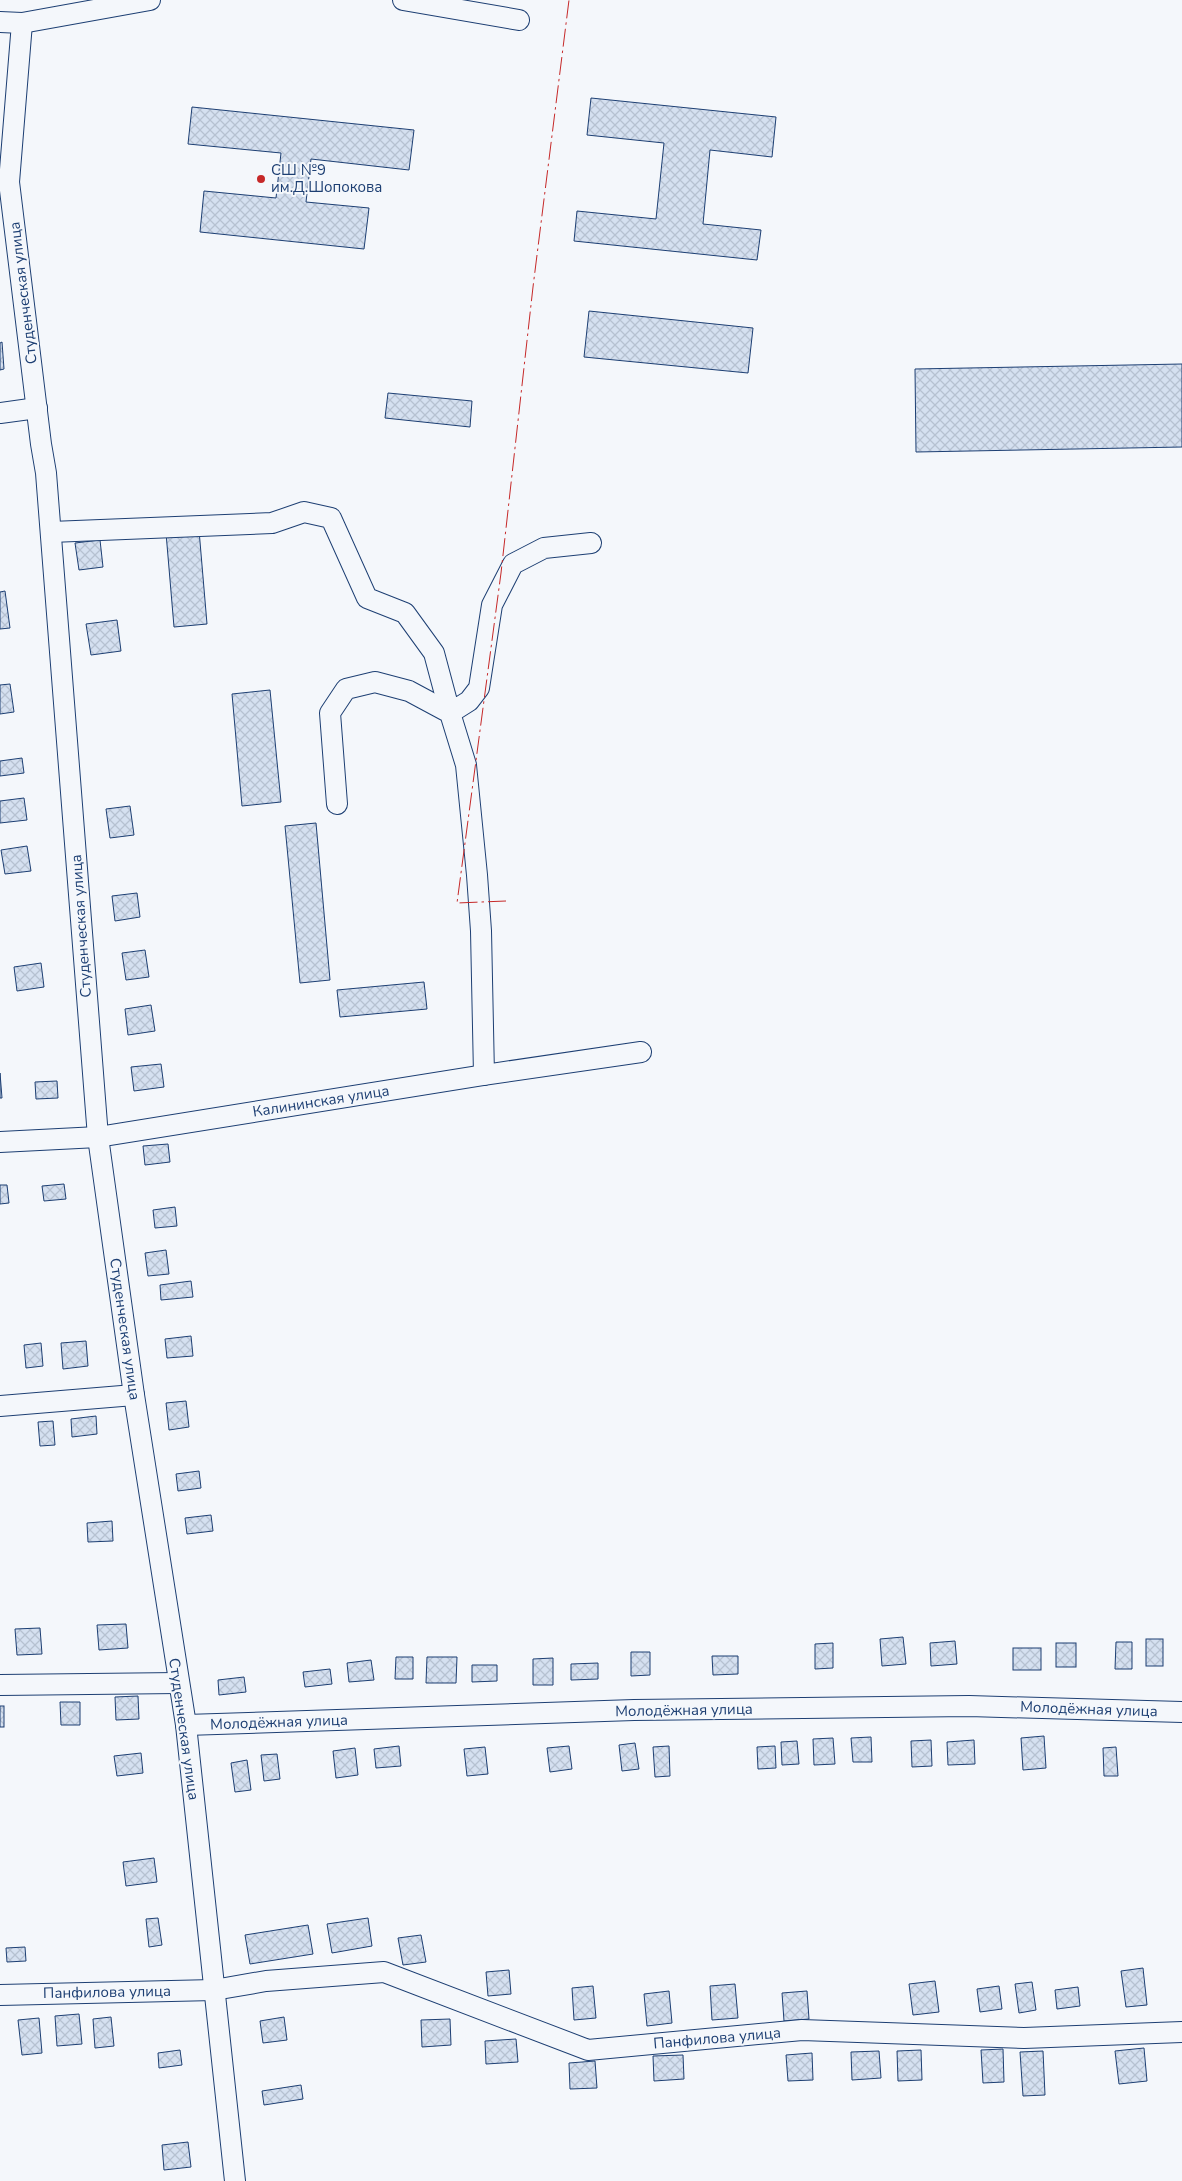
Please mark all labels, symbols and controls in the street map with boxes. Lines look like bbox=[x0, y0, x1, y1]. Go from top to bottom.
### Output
place label: СШ №9 им.Д.Шопокова bbox=[271, 160, 382, 197]
marker: СШ №9 им.Д.Шопокова bbox=[255, 173, 267, 185]
street label: Студенческая улица bbox=[4, 221, 42, 365]
street label: Студенческая улица bbox=[66, 854, 96, 998]
street label: Калининская улица bbox=[251, 1080, 391, 1122]
street label: Студенческая улица bbox=[105, 1257, 145, 1401]
street label: Студенческая улица bbox=[164, 1657, 204, 1801]
street label: Молодёжная улица bbox=[1020, 1697, 1158, 1721]
street label: Молодёжная улица bbox=[615, 1699, 753, 1721]
street label: Молодёжная улица bbox=[210, 1710, 348, 1734]
street label: Панфилова улица bbox=[43, 1981, 171, 2003]
street label: Панфилова улица bbox=[652, 2022, 782, 2054]

